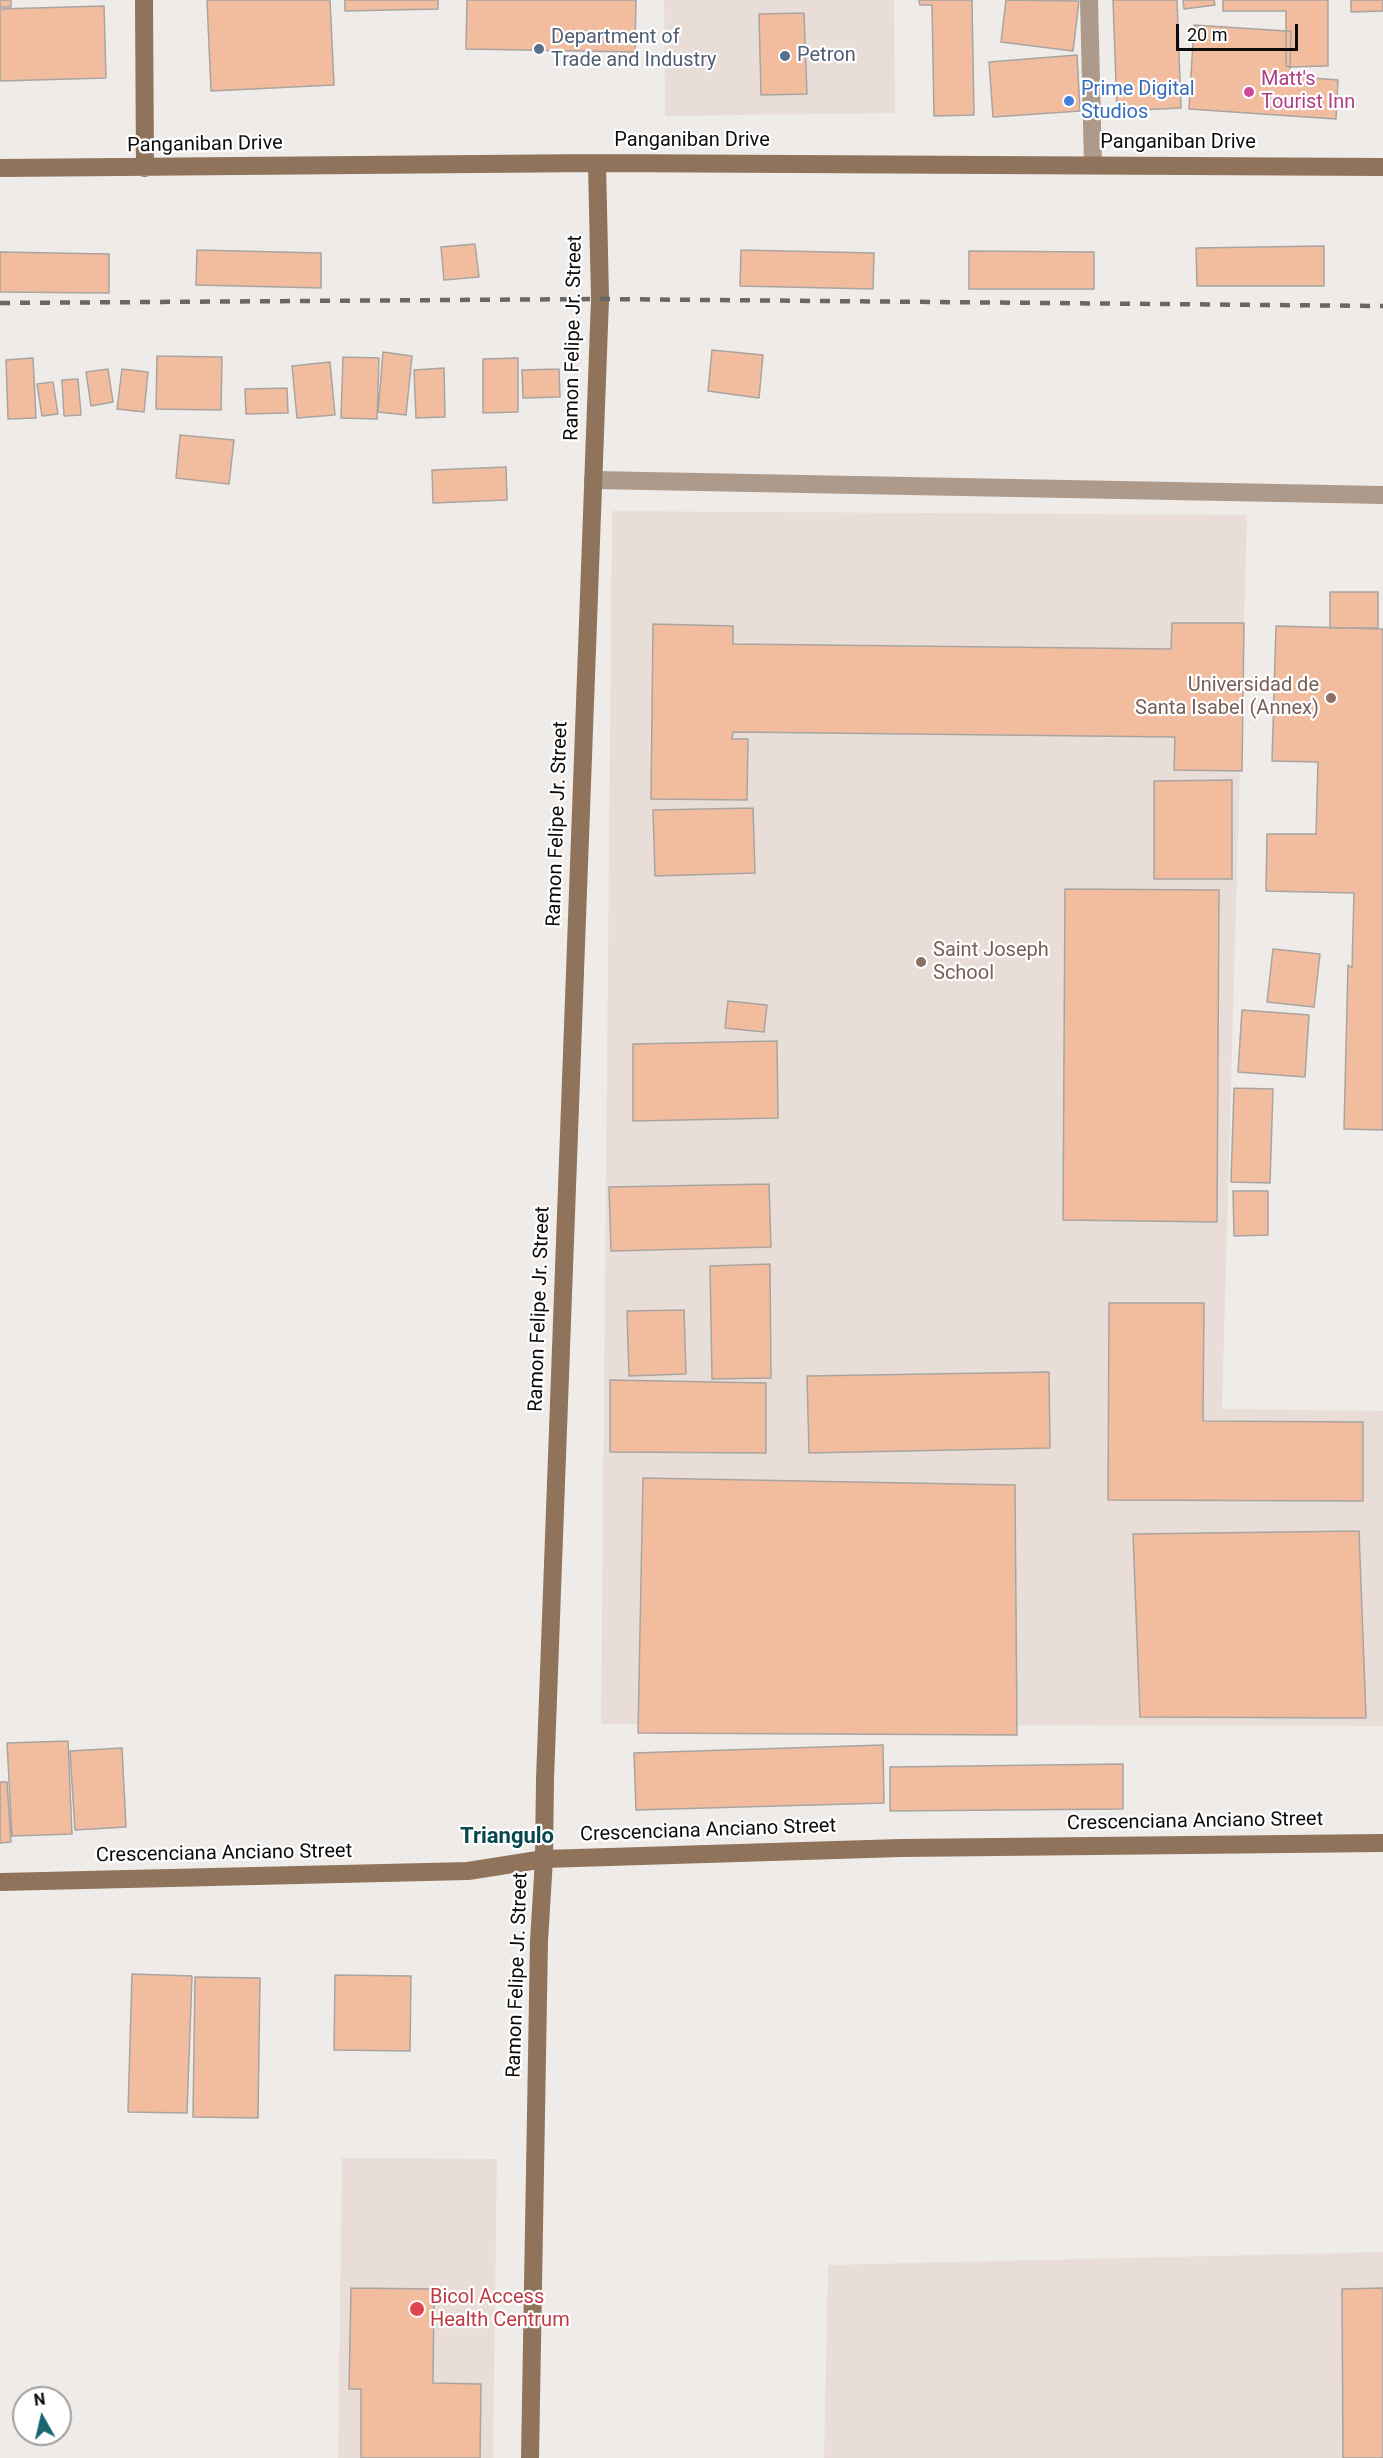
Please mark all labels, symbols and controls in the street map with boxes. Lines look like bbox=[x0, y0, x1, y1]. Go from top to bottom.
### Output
scale bar bbox=[1179, 12, 1300, 50]
text: 20 m bbox=[1187, 24, 1227, 45]
place label: Department of Trade and Industry bbox=[551, 26, 717, 73]
marker: Department of Trade and Industry bbox=[532, 42, 546, 56]
place label: Petron bbox=[797, 44, 856, 68]
marker: Petron bbox=[778, 49, 792, 63]
place label: Matt's Tourist Inn bbox=[1261, 68, 1355, 115]
place label: Prime Digital Studios bbox=[1081, 78, 1195, 125]
marker: Matt's Tourist Inn bbox=[1242, 85, 1256, 99]
marker: Prime Digital Studios bbox=[1062, 94, 1076, 108]
street label: Panganiban Drive bbox=[614, 129, 770, 153]
street label: Panganiban Drive bbox=[1100, 131, 1256, 155]
street label: Panganiban Drive bbox=[127, 132, 283, 158]
street label: Ramon Felipe Jr. Street bbox=[560, 235, 588, 441]
place label: Universidad de Santa Isabel (Annex) bbox=[1135, 674, 1319, 721]
marker: Universidad de Santa Isabel (Annex) bbox=[1324, 691, 1338, 705]
street label: Ramon Felipe Jr. Street bbox=[542, 721, 574, 927]
place label: Saint Joseph School bbox=[933, 939, 1049, 986]
marker: Saint Joseph School bbox=[914, 955, 928, 969]
street label: Ramon Felipe Jr. Street bbox=[524, 1206, 556, 1412]
street label: Crescenciana Anciano Street bbox=[1067, 1808, 1323, 1836]
street label: Crescenciana Anciano Street bbox=[580, 1815, 836, 1847]
district label: Triangulo bbox=[460, 1824, 554, 1850]
street label: Crescenciana Anciano Street bbox=[96, 1840, 352, 1868]
street label: Ramon Felipe Jr. Street bbox=[502, 1872, 534, 2078]
place label: Bicol Access Health Centrum bbox=[430, 2286, 570, 2333]
marker: Bicol Access Health Centrum bbox=[408, 2300, 426, 2318]
north arrow bbox=[12, 2386, 72, 2446]
text: N bbox=[33, 2389, 47, 2410]

